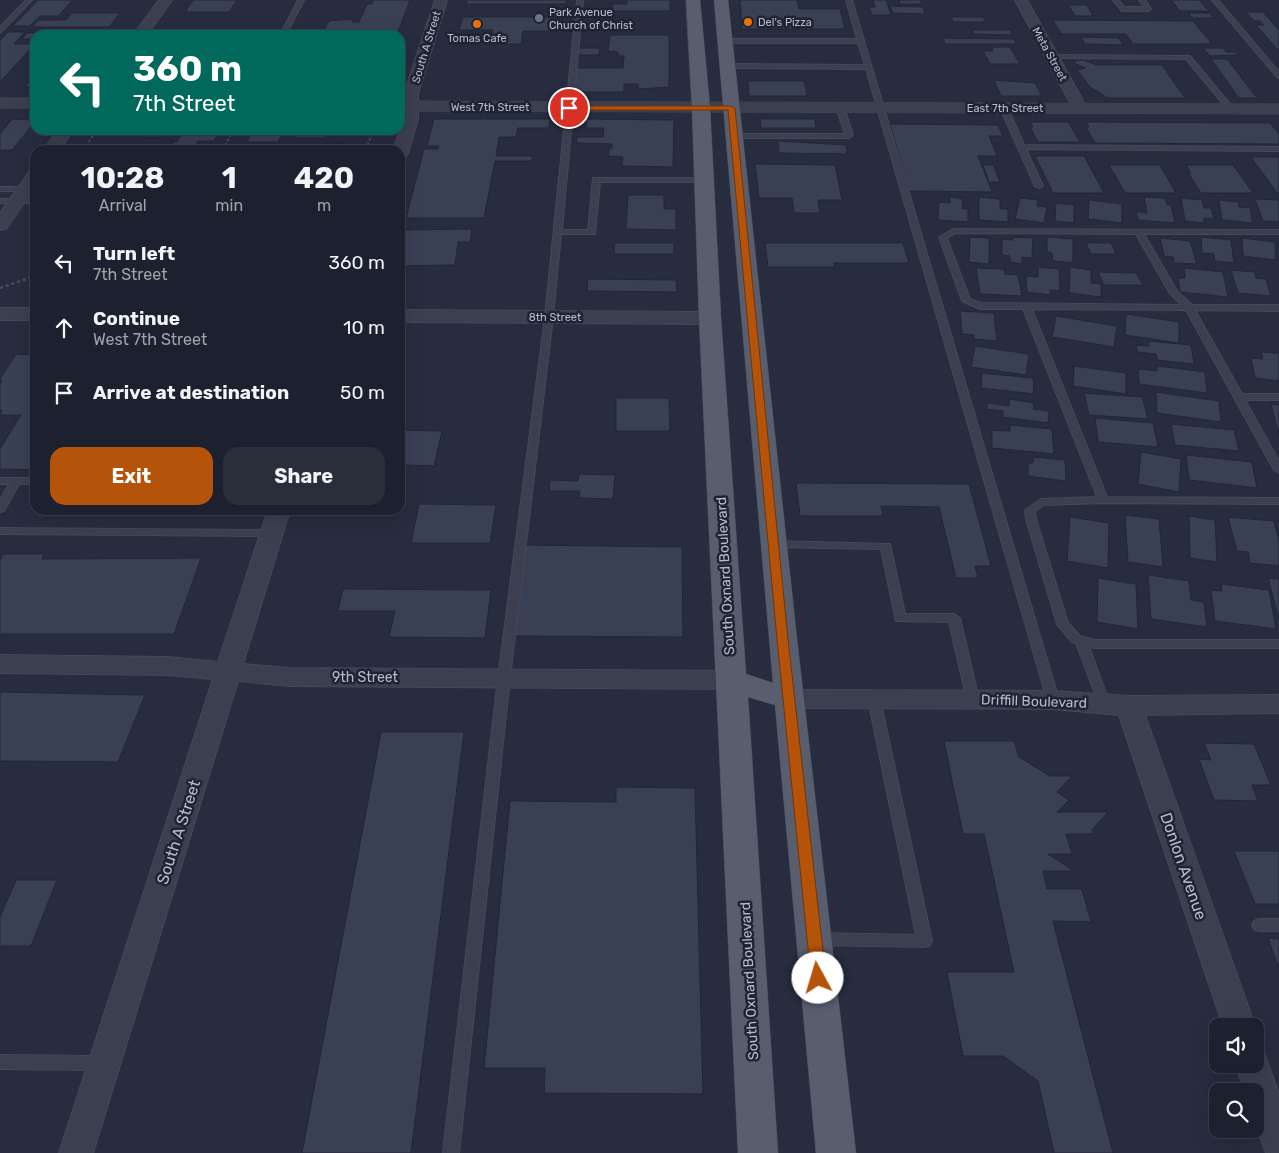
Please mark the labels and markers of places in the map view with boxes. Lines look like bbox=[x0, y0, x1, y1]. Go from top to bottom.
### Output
place label: Park Avenue Church of Christ bbox=[549, 6, 634, 32]
marker: Park Avenue Church of Christ bbox=[533, 12, 545, 24]
marker: Del's Pizza bbox=[742, 16, 754, 28]
place label: Del's Pizza bbox=[758, 16, 812, 29]
marker: Tomas Cafe bbox=[471, 18, 483, 30]
place label: Tomas Cafe bbox=[447, 32, 507, 45]
pin bbox=[548, 87, 590, 129]

